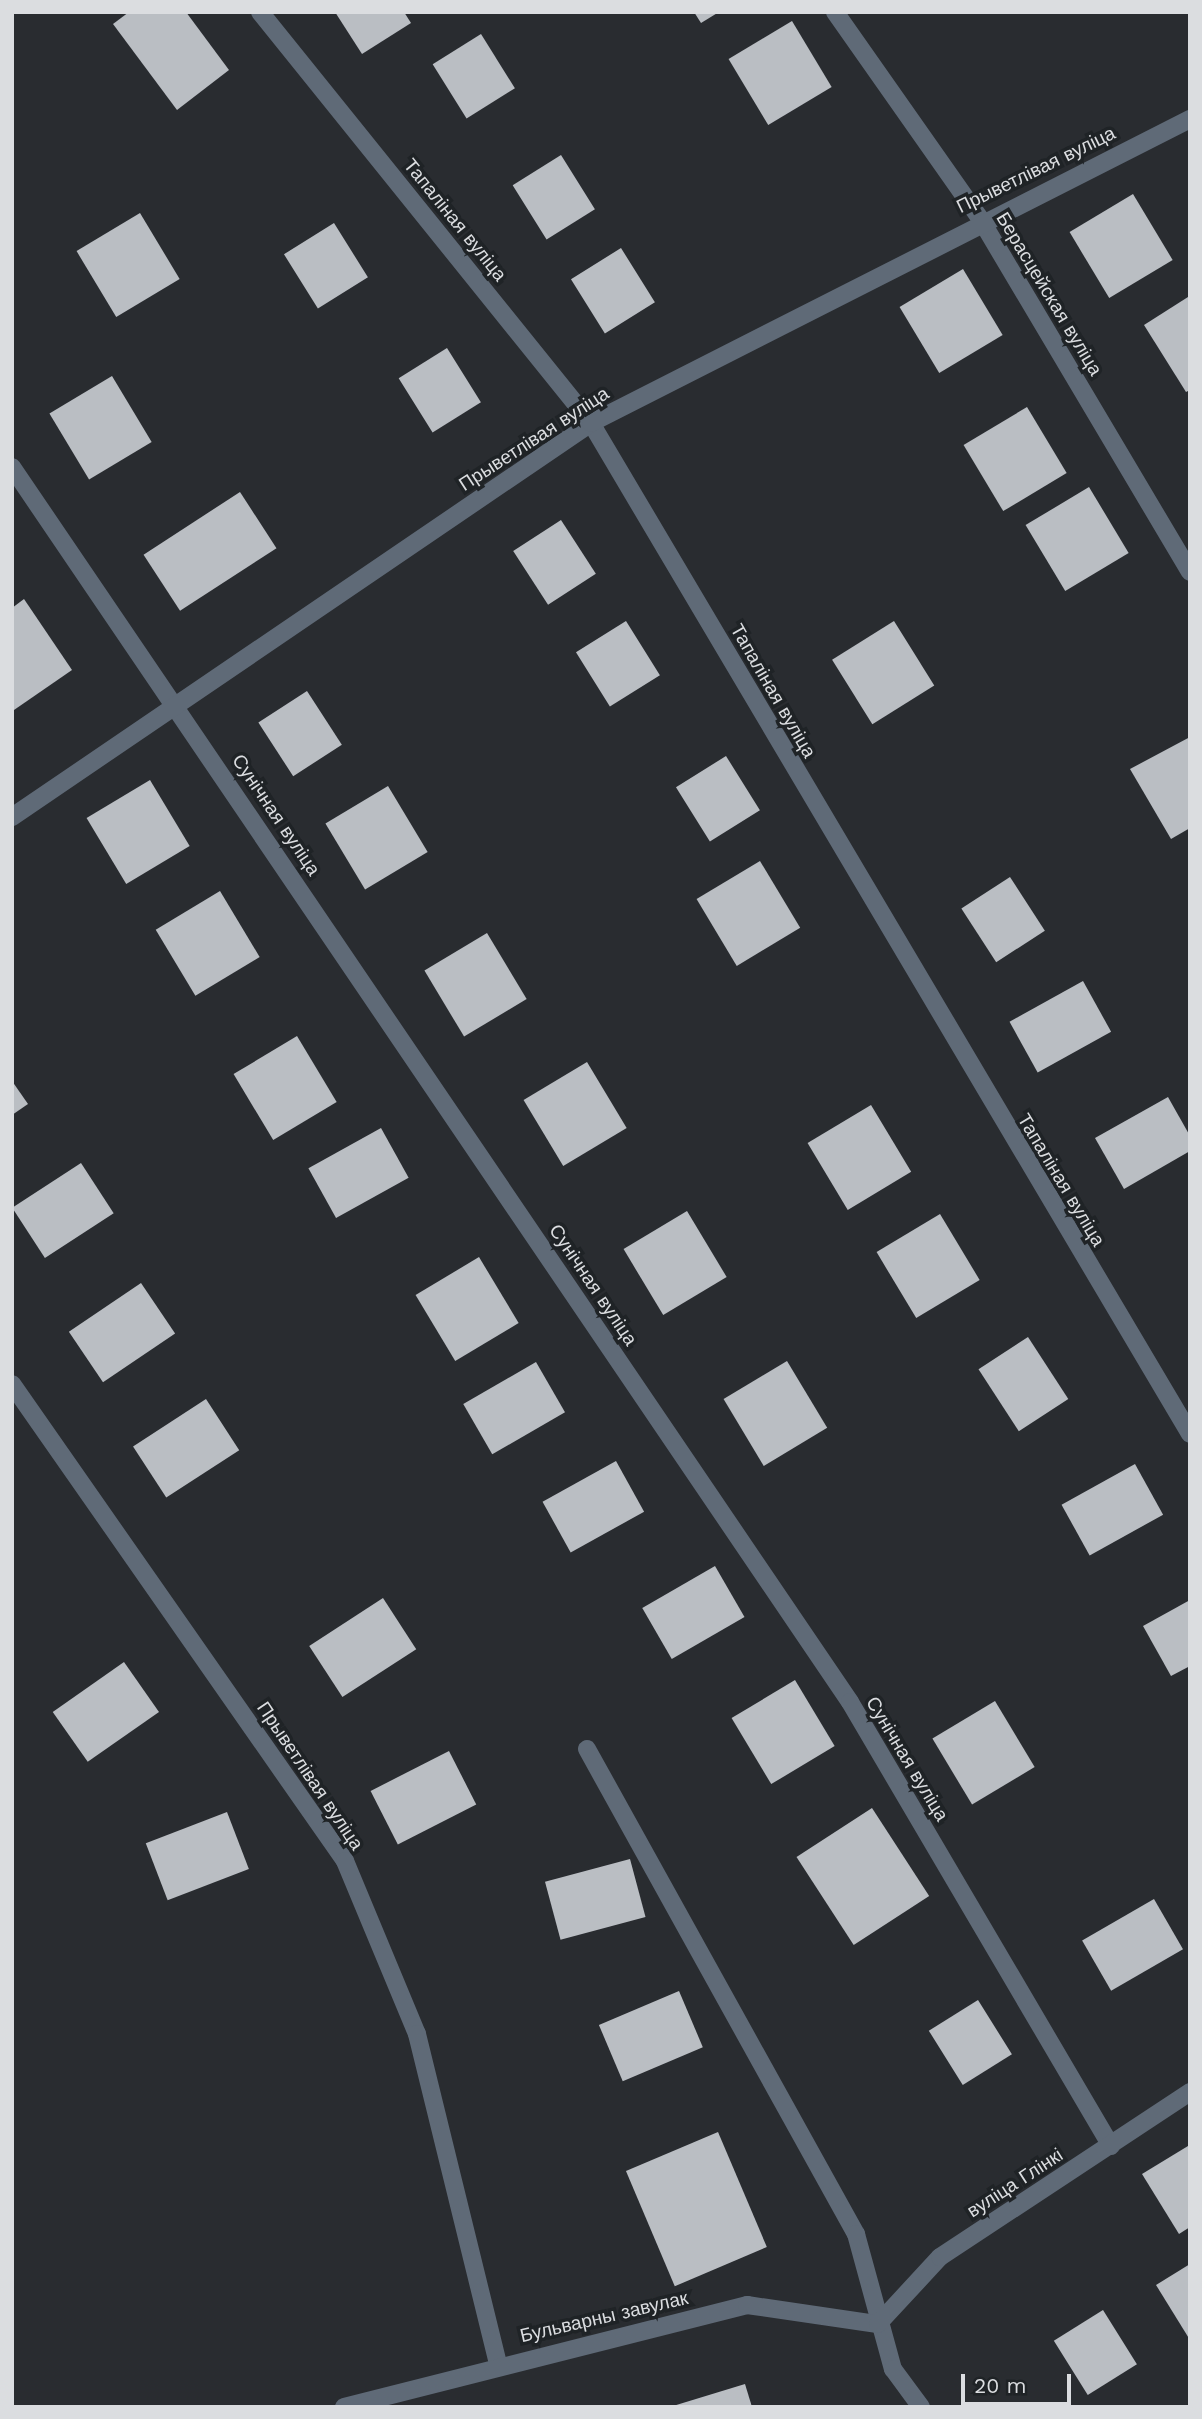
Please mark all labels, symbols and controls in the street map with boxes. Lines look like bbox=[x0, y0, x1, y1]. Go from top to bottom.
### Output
street label: Прыветлівая вуліца bbox=[953, 122, 1119, 218]
street label: Тапаліная вуліца bbox=[399, 154, 511, 286]
street label: Берасцейская вуліца bbox=[991, 208, 1107, 380]
street label: Прыветлівая вуліца bbox=[455, 382, 613, 496]
street label: Тапаліная вуліца bbox=[725, 620, 821, 762]
street label: Сунічная вуліца bbox=[227, 750, 325, 880]
street label: Тапаліная вуліца bbox=[1012, 1109, 1110, 1251]
street label: Сунічная вуліца bbox=[544, 1220, 642, 1350]
street label: Сунічная вуліца bbox=[861, 1693, 953, 1825]
street label: Прыветлівая вуліца bbox=[252, 1697, 368, 1855]
street label: вуліца Глінкі bbox=[963, 2144, 1067, 2222]
street label: Бульварны завулак bbox=[518, 2287, 690, 2347]
scale bar bbox=[964, 2360, 1074, 2404]
text: 20 m bbox=[974, 2373, 1026, 2398]

